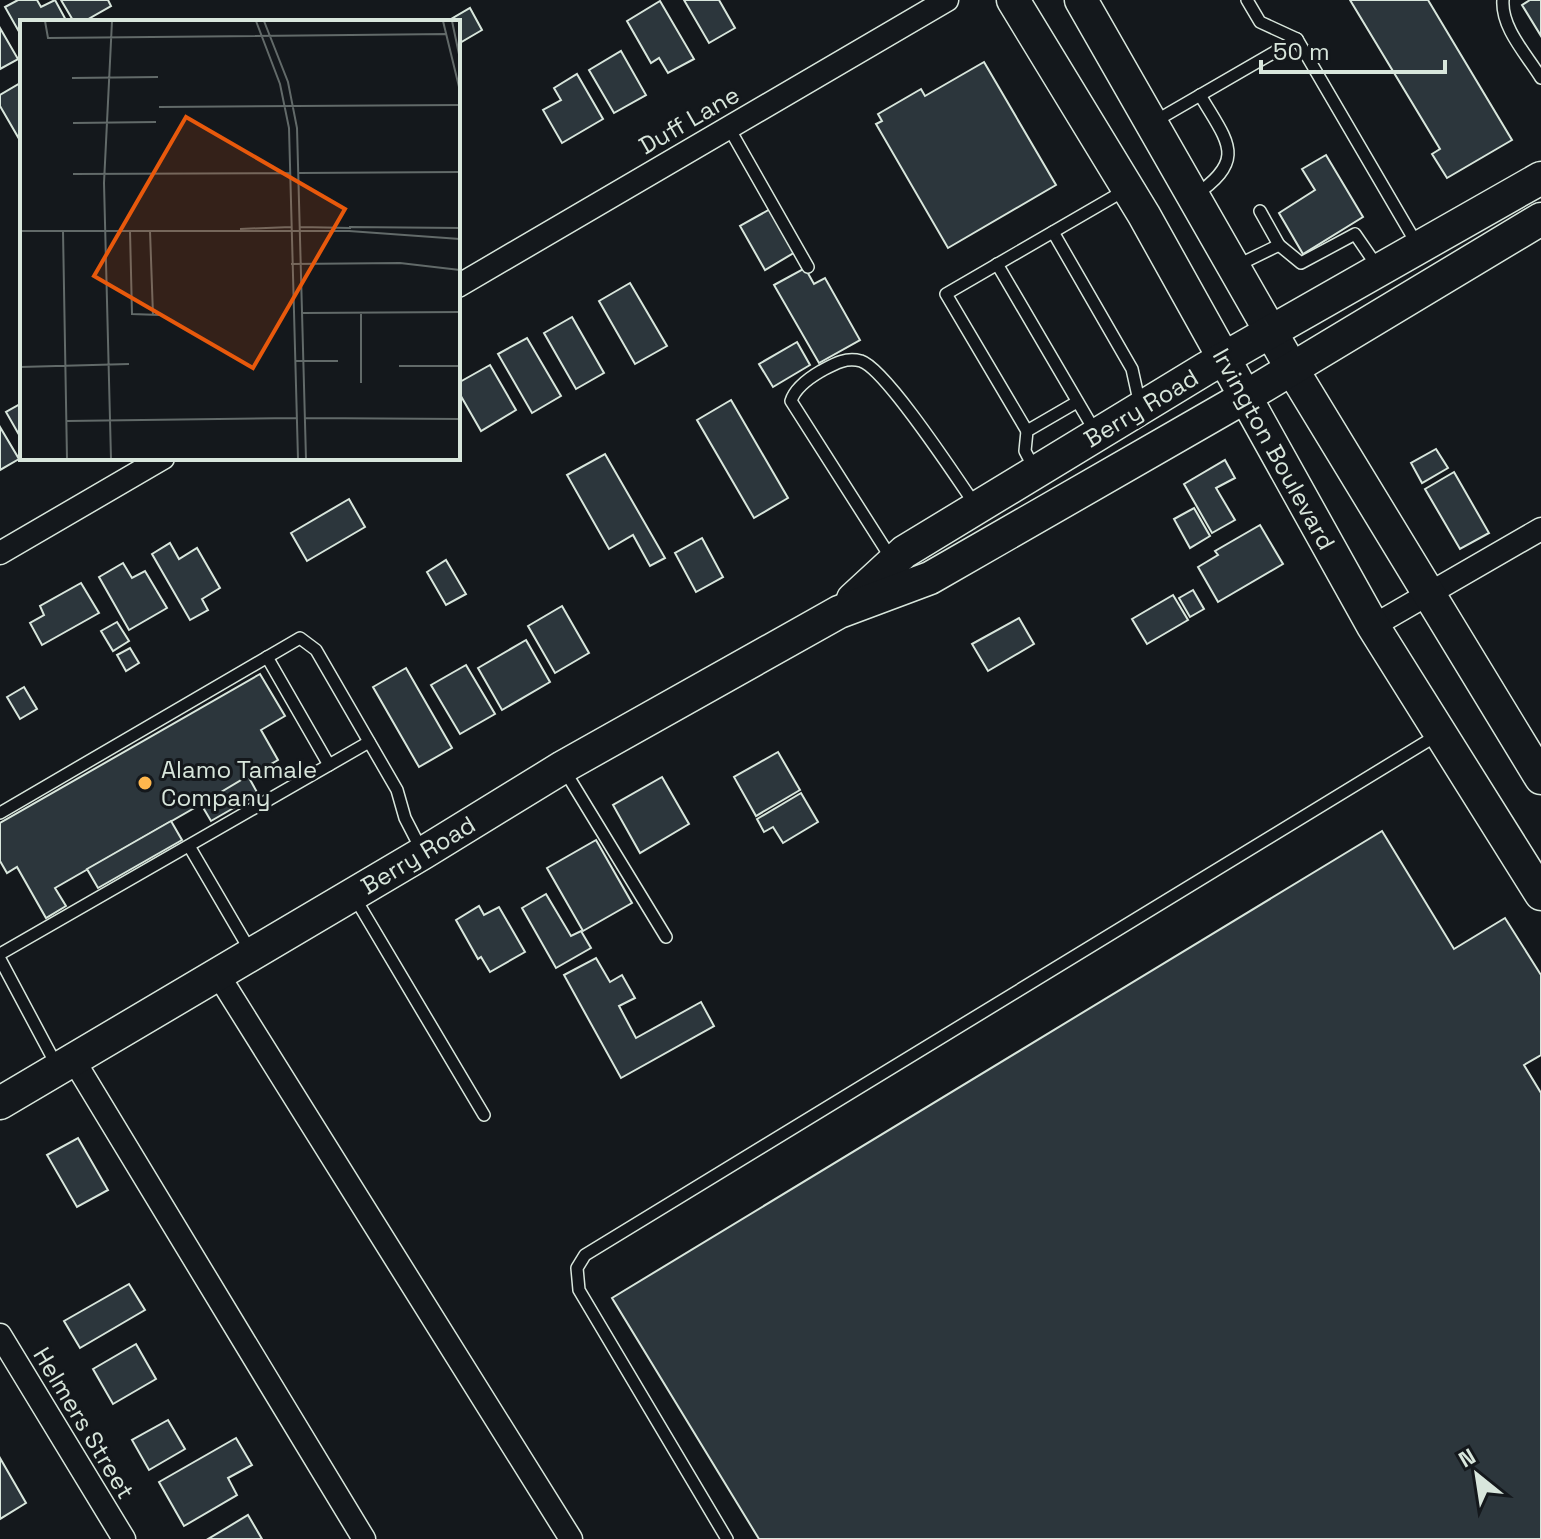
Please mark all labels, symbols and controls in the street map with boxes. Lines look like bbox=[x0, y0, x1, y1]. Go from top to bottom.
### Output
inset map bbox=[20, 20, 460, 460]
scale bar bbox=[1261, 24, 1445, 74]
text: 50 m bbox=[1273, 36, 1330, 67]
street label: Duff Lane bbox=[633, 79, 745, 161]
street label: Irvington Boulevard bbox=[1206, 343, 1342, 555]
street label: Berry Road bbox=[1078, 362, 1204, 454]
place label: Alamo Tamale Company bbox=[161, 754, 317, 813]
marker: Alamo Tamale Company bbox=[136, 774, 154, 792]
street label: Berry Road bbox=[355, 809, 481, 901]
street label: Helmers Street bbox=[27, 1341, 141, 1505]
north arrow bbox=[1437, 1435, 1517, 1515]
text: N bbox=[1454, 1442, 1480, 1473]

